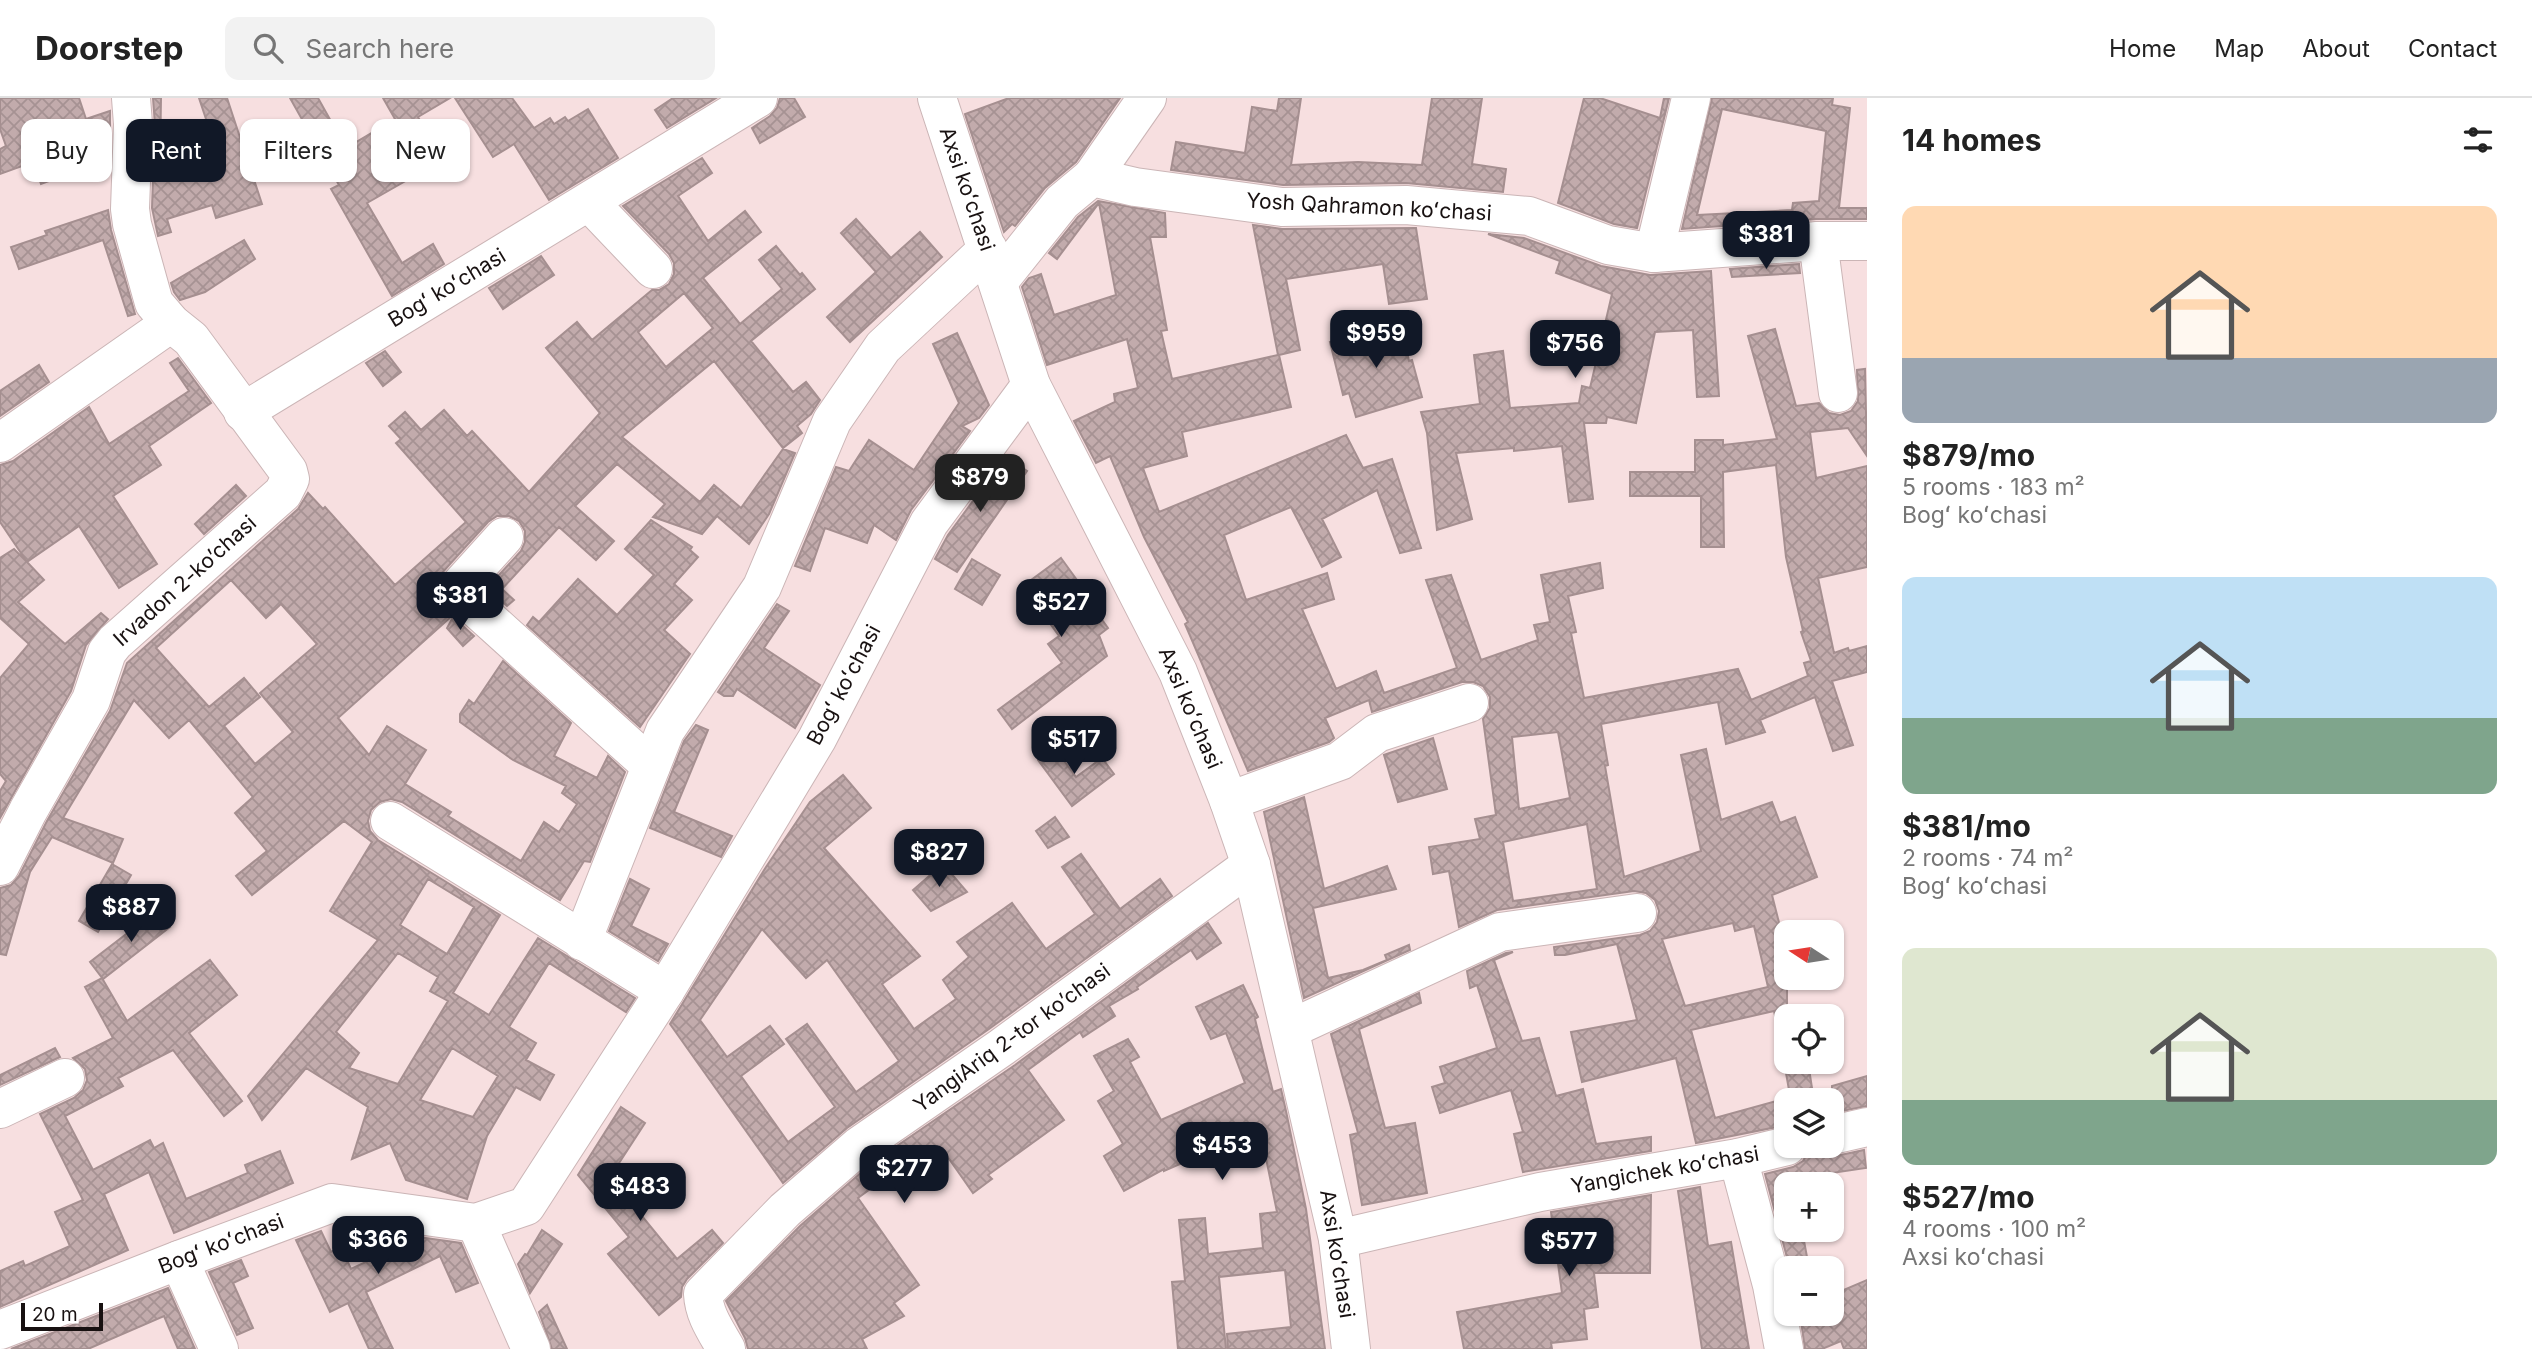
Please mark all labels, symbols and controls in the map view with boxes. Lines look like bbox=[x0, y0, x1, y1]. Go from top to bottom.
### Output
search box bbox=[225, 17, 715, 80]
text: Doorstep bbox=[35, 28, 183, 68]
icon: search bbox=[249, 29, 287, 67]
text: Search here bbox=[305, 33, 454, 64]
text: Home bbox=[2109, 34, 2176, 63]
text: Map bbox=[2214, 34, 2264, 63]
text: About bbox=[2302, 34, 2370, 63]
text: Contact bbox=[2408, 34, 2497, 63]
chip: Buy bbox=[21, 119, 112, 182]
chip: Rent bbox=[126, 119, 226, 182]
chip: Filters bbox=[240, 119, 357, 182]
chip: New bbox=[371, 119, 470, 182]
icon: filters bbox=[2459, 121, 2497, 159]
text: 14 homes bbox=[1902, 122, 2041, 158]
street label: Axsi koʻchasi bbox=[935, 123, 1000, 254]
street label: Yosh Qahramon koʻchasi bbox=[1246, 188, 1492, 225]
pin: $381 bbox=[1725, 212, 1807, 271]
text: $381 bbox=[1739, 220, 1793, 248]
street label: Bogʻ koʻchasi bbox=[384, 243, 510, 332]
icon: home bbox=[2137, 252, 2263, 378]
pin: $959 bbox=[1335, 310, 1417, 370]
text: $959 bbox=[1346, 319, 1406, 347]
pin: $756 bbox=[1534, 320, 1616, 380]
text: $756 bbox=[1546, 329, 1604, 357]
text: $879/mo bbox=[1902, 437, 2035, 473]
pin: $879 bbox=[939, 454, 1021, 514]
text: $879 bbox=[951, 463, 1009, 491]
text: 5 rooms · 183 m² bbox=[1902, 473, 2085, 501]
text: Bogʻ koʻchasi bbox=[1902, 501, 2047, 529]
street label: Irvadon 2-koʼchasi bbox=[108, 510, 261, 651]
pin: $381 bbox=[419, 573, 501, 632]
pin: $527 bbox=[1020, 580, 1102, 639]
text: $381 bbox=[433, 581, 487, 609]
text: $527 bbox=[1032, 588, 1090, 616]
street label: Bogʻ koʻchasi bbox=[801, 620, 886, 749]
icon: home bbox=[2137, 623, 2263, 749]
street label: Axsi koʻchasi bbox=[1154, 643, 1227, 772]
pin: $517 bbox=[1033, 716, 1115, 776]
text: $517 bbox=[1047, 725, 1101, 753]
text: $381/mo bbox=[1902, 808, 2031, 844]
pin: $827 bbox=[898, 830, 980, 889]
text: $827 bbox=[910, 838, 968, 866]
text: 2 rooms · 74 m² bbox=[1902, 844, 2074, 872]
text: Bogʻ koʻchasi bbox=[1902, 872, 2047, 900]
pin: $887 bbox=[90, 884, 172, 944]
text: $887 bbox=[102, 893, 160, 921]
north arrow bbox=[1774, 920, 1844, 990]
map controls bbox=[1774, 920, 1844, 1326]
street label: YangiАriq 2-tor koʼchasi bbox=[909, 958, 1115, 1117]
icon: home bbox=[2137, 994, 2263, 1120]
button: locate bbox=[1774, 1004, 1844, 1074]
button: layers bbox=[1774, 1088, 1844, 1158]
pin: $453 bbox=[1181, 1122, 1263, 1182]
text: $453 bbox=[1192, 1131, 1252, 1159]
street label: Yangichek koʻchasi bbox=[1569, 1141, 1761, 1198]
pin: $277 bbox=[863, 1146, 945, 1205]
text: $277 bbox=[876, 1154, 932, 1182]
pin: $483 bbox=[599, 1164, 681, 1223]
text: $483 bbox=[610, 1172, 670, 1200]
button: + bbox=[1774, 1172, 1844, 1242]
text: $527/mo bbox=[1902, 1179, 2035, 1215]
street label: Axsi koʻchasi bbox=[1315, 1188, 1360, 1320]
street label: Bogʻ koʻchasi bbox=[155, 1208, 287, 1279]
text: 4 rooms · 100 m² bbox=[1902, 1215, 2086, 1243]
pin: $366 bbox=[337, 1216, 419, 1276]
pin: $577 bbox=[1528, 1218, 1610, 1278]
text: $366 bbox=[348, 1225, 408, 1253]
text: $577 bbox=[1541, 1227, 1597, 1255]
text: Axsi koʻchasi bbox=[1902, 1243, 2044, 1271]
button: − bbox=[1774, 1256, 1844, 1326]
scale bar bbox=[21, 1300, 103, 1332]
text: 20 m bbox=[32, 1303, 78, 1326]

